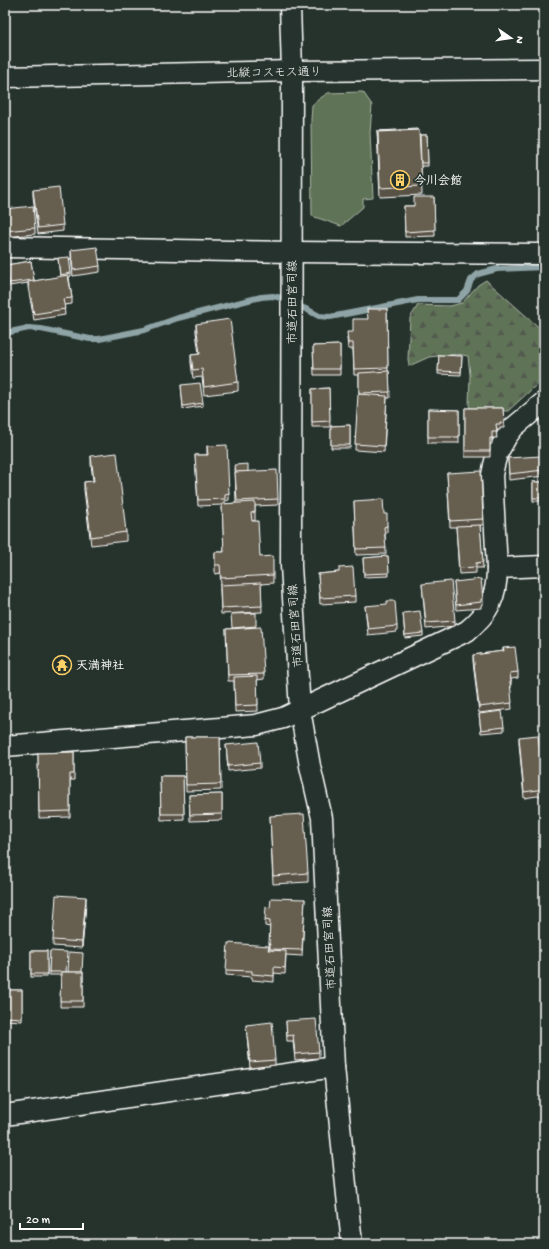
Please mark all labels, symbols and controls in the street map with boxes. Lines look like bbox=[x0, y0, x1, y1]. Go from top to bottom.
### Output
north arrow bbox=[491, 18, 531, 58]
text: N bbox=[512, 35, 525, 45]
street label: 北縦コスモス通り bbox=[226, 65, 322, 82]
building icon: 今川会館 bbox=[389, 169, 411, 191]
place label: 今川会館 bbox=[414, 174, 462, 189]
street label: 市道石田宮司線 bbox=[286, 260, 301, 344]
street label: 市道石田宮司線 bbox=[286, 583, 307, 668]
temple icon: 天満神社 bbox=[51, 654, 73, 676]
place label: 天満神社 bbox=[76, 659, 124, 674]
street label: 市道石田宮司線 bbox=[321, 906, 340, 990]
scale bar bbox=[20, 1205, 83, 1231]
text: 20 m bbox=[26, 1214, 51, 1228]

